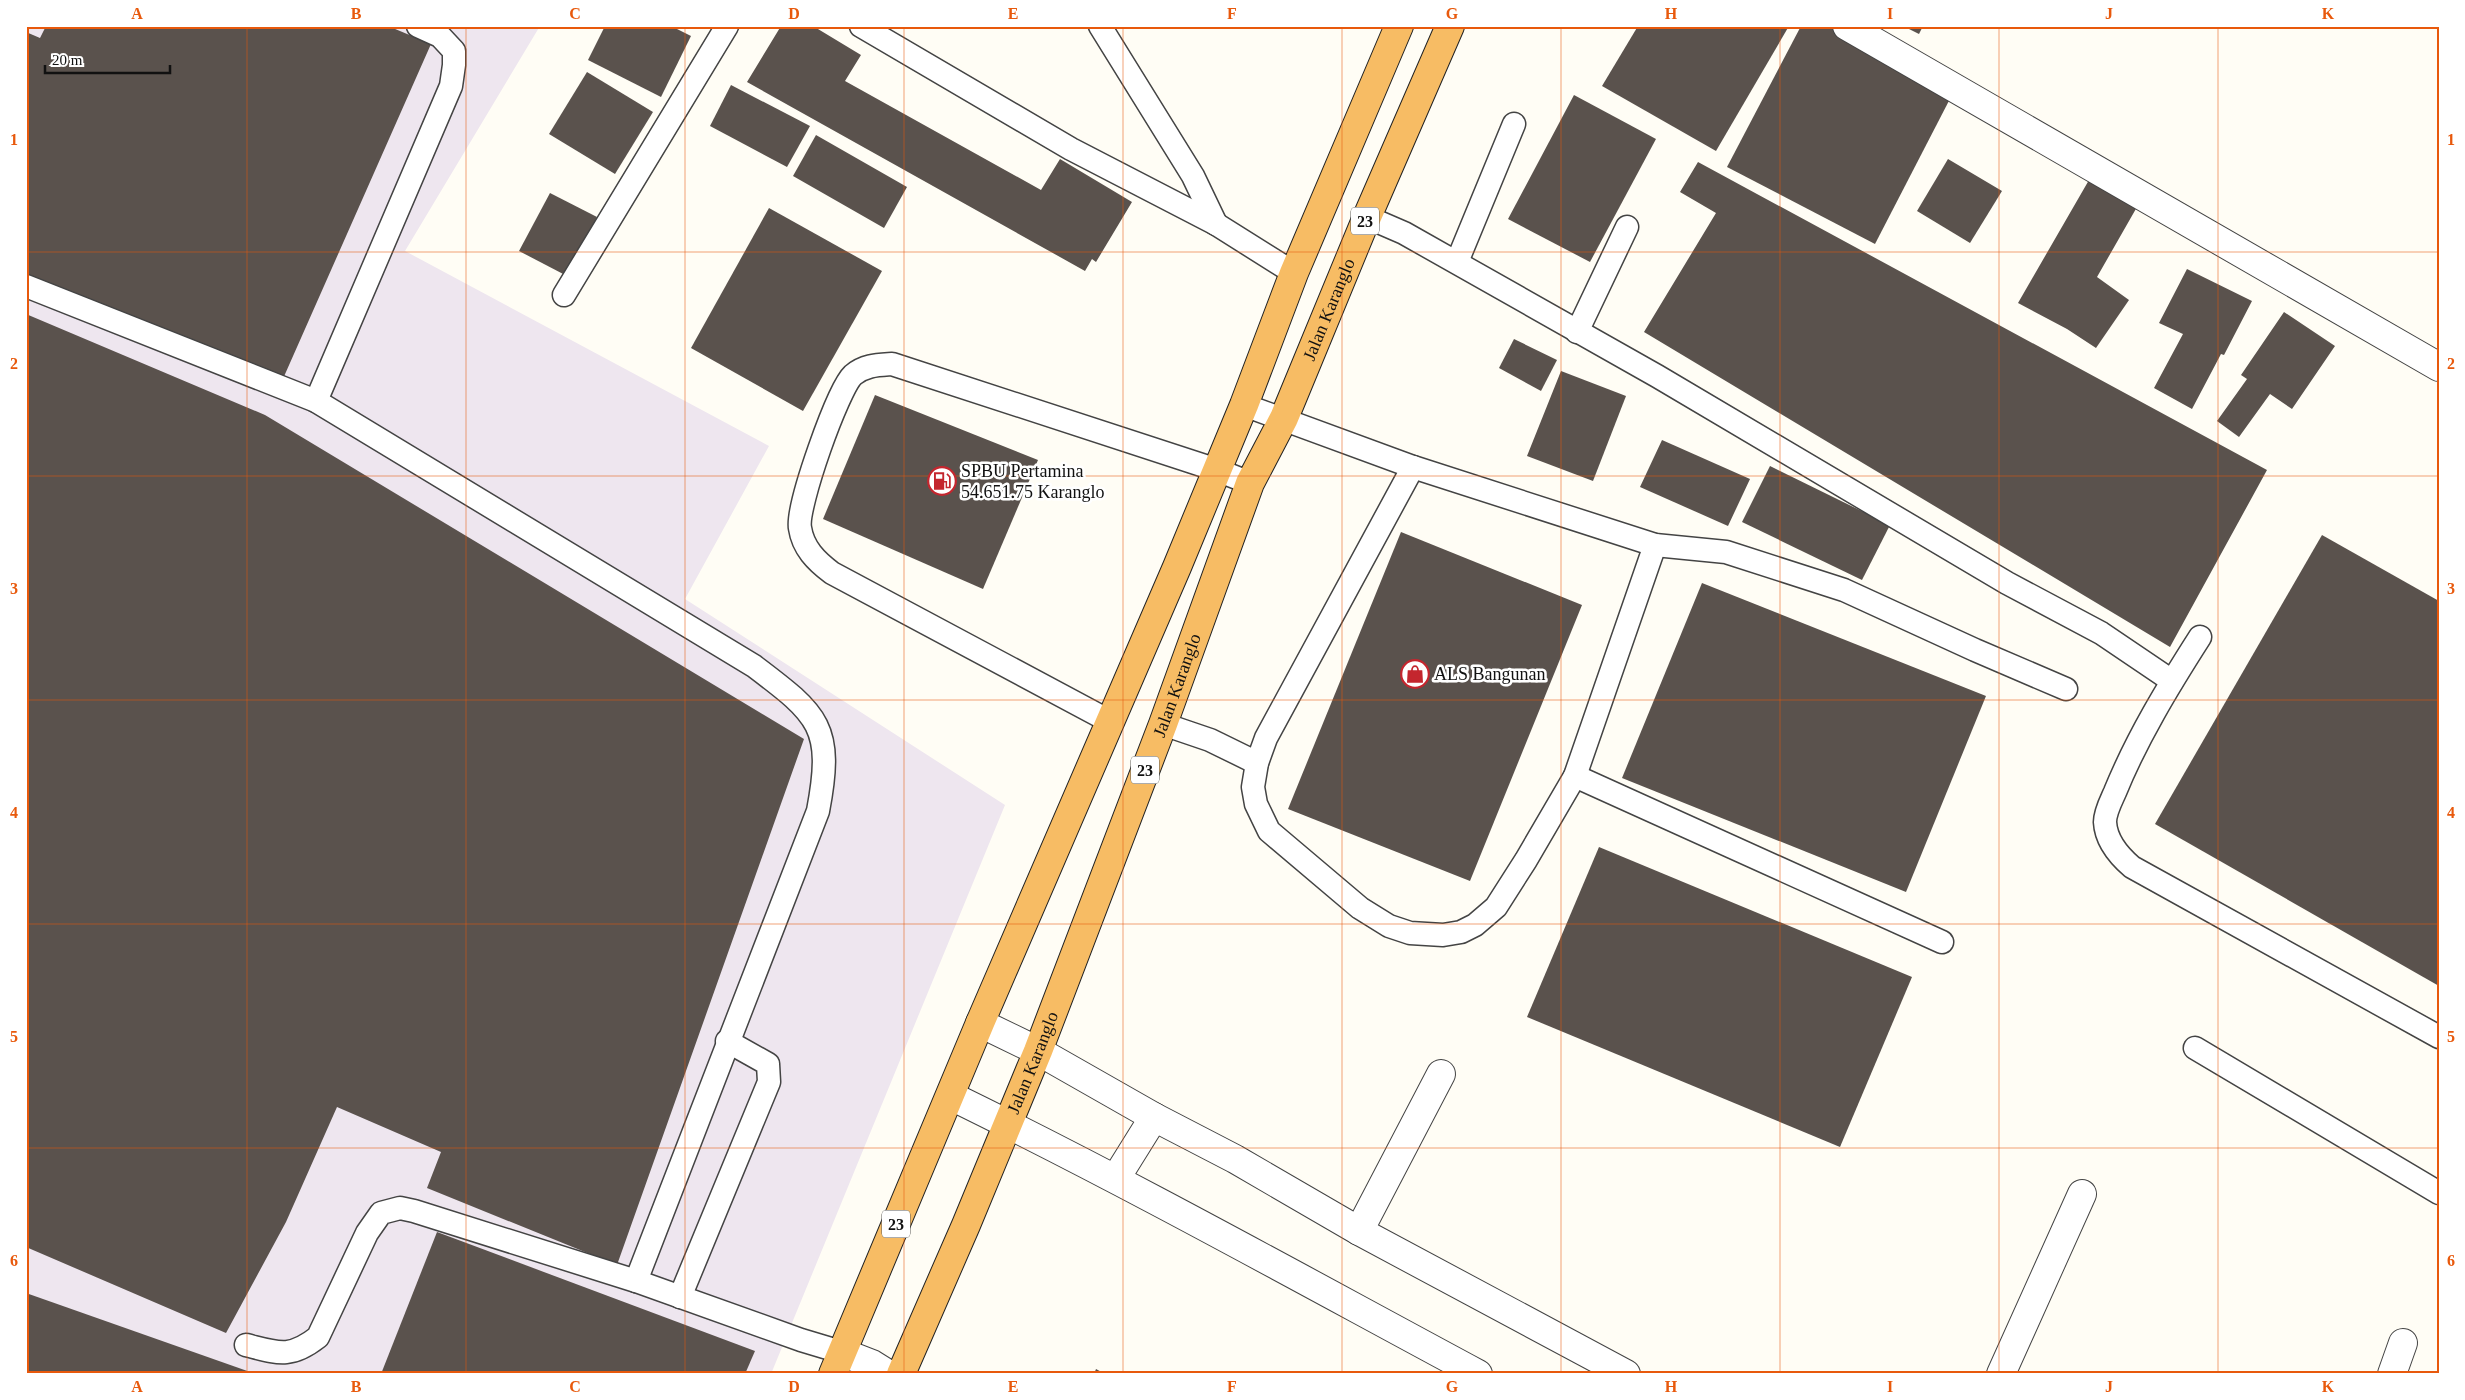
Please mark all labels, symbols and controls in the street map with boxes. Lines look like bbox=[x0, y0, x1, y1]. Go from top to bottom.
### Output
text: A bbox=[131, 5, 143, 22]
text: B bbox=[351, 5, 362, 22]
text: C bbox=[569, 5, 581, 22]
text: D bbox=[788, 5, 800, 22]
text: E bbox=[1008, 5, 1018, 22]
text: F bbox=[1227, 5, 1237, 22]
text: G bbox=[1446, 5, 1459, 22]
text: H bbox=[1665, 5, 1678, 22]
text: I bbox=[1887, 5, 1893, 22]
text: J bbox=[2105, 5, 2113, 22]
text: K bbox=[2322, 5, 2335, 22]
scale bar bbox=[45, 42, 170, 74]
text: 20 m bbox=[52, 52, 83, 68]
text: 1 bbox=[10, 131, 18, 148]
text: 1 bbox=[2447, 131, 2455, 148]
road number: 23 bbox=[1351, 208, 1379, 235]
street label: Jalan Karanglo bbox=[1299, 255, 1359, 363]
text: 2 bbox=[10, 355, 18, 372]
text: 2 bbox=[2447, 355, 2455, 372]
place label: SPBU Pertamina 54.651.75 Karanglo bbox=[961, 461, 1104, 502]
fuel station icon: SPBU Pertamina 54.651.75 Karanglo bbox=[927, 466, 957, 496]
text: 3 bbox=[10, 580, 18, 597]
text: 3 bbox=[2447, 580, 2455, 597]
street label: Jalan Karanglo bbox=[1149, 631, 1205, 740]
shop icon: ALS Bangunan bbox=[1400, 659, 1430, 689]
place label: ALS Bangunan bbox=[1434, 664, 1546, 684]
road number: 23 bbox=[1131, 756, 1159, 784]
text: 4 bbox=[10, 804, 18, 821]
text: 4 bbox=[2447, 804, 2455, 821]
street label: Jalan Karanglo bbox=[1003, 1009, 1062, 1117]
text: 5 bbox=[10, 1028, 18, 1045]
text: 5 bbox=[2447, 1028, 2455, 1045]
road number: 23 bbox=[882, 1210, 910, 1238]
text: 6 bbox=[10, 1252, 18, 1269]
text: 6 bbox=[2447, 1252, 2455, 1269]
text: A bbox=[131, 1378, 143, 1395]
text: B bbox=[351, 1378, 362, 1395]
text: C bbox=[569, 1378, 581, 1395]
text: D bbox=[788, 1378, 800, 1395]
text: E bbox=[1008, 1378, 1018, 1395]
text: F bbox=[1227, 1378, 1237, 1395]
text: G bbox=[1446, 1378, 1459, 1395]
text: H bbox=[1665, 1378, 1678, 1395]
text: I bbox=[1887, 1378, 1893, 1395]
text: J bbox=[2105, 1378, 2113, 1395]
text: K bbox=[2322, 1378, 2335, 1395]

